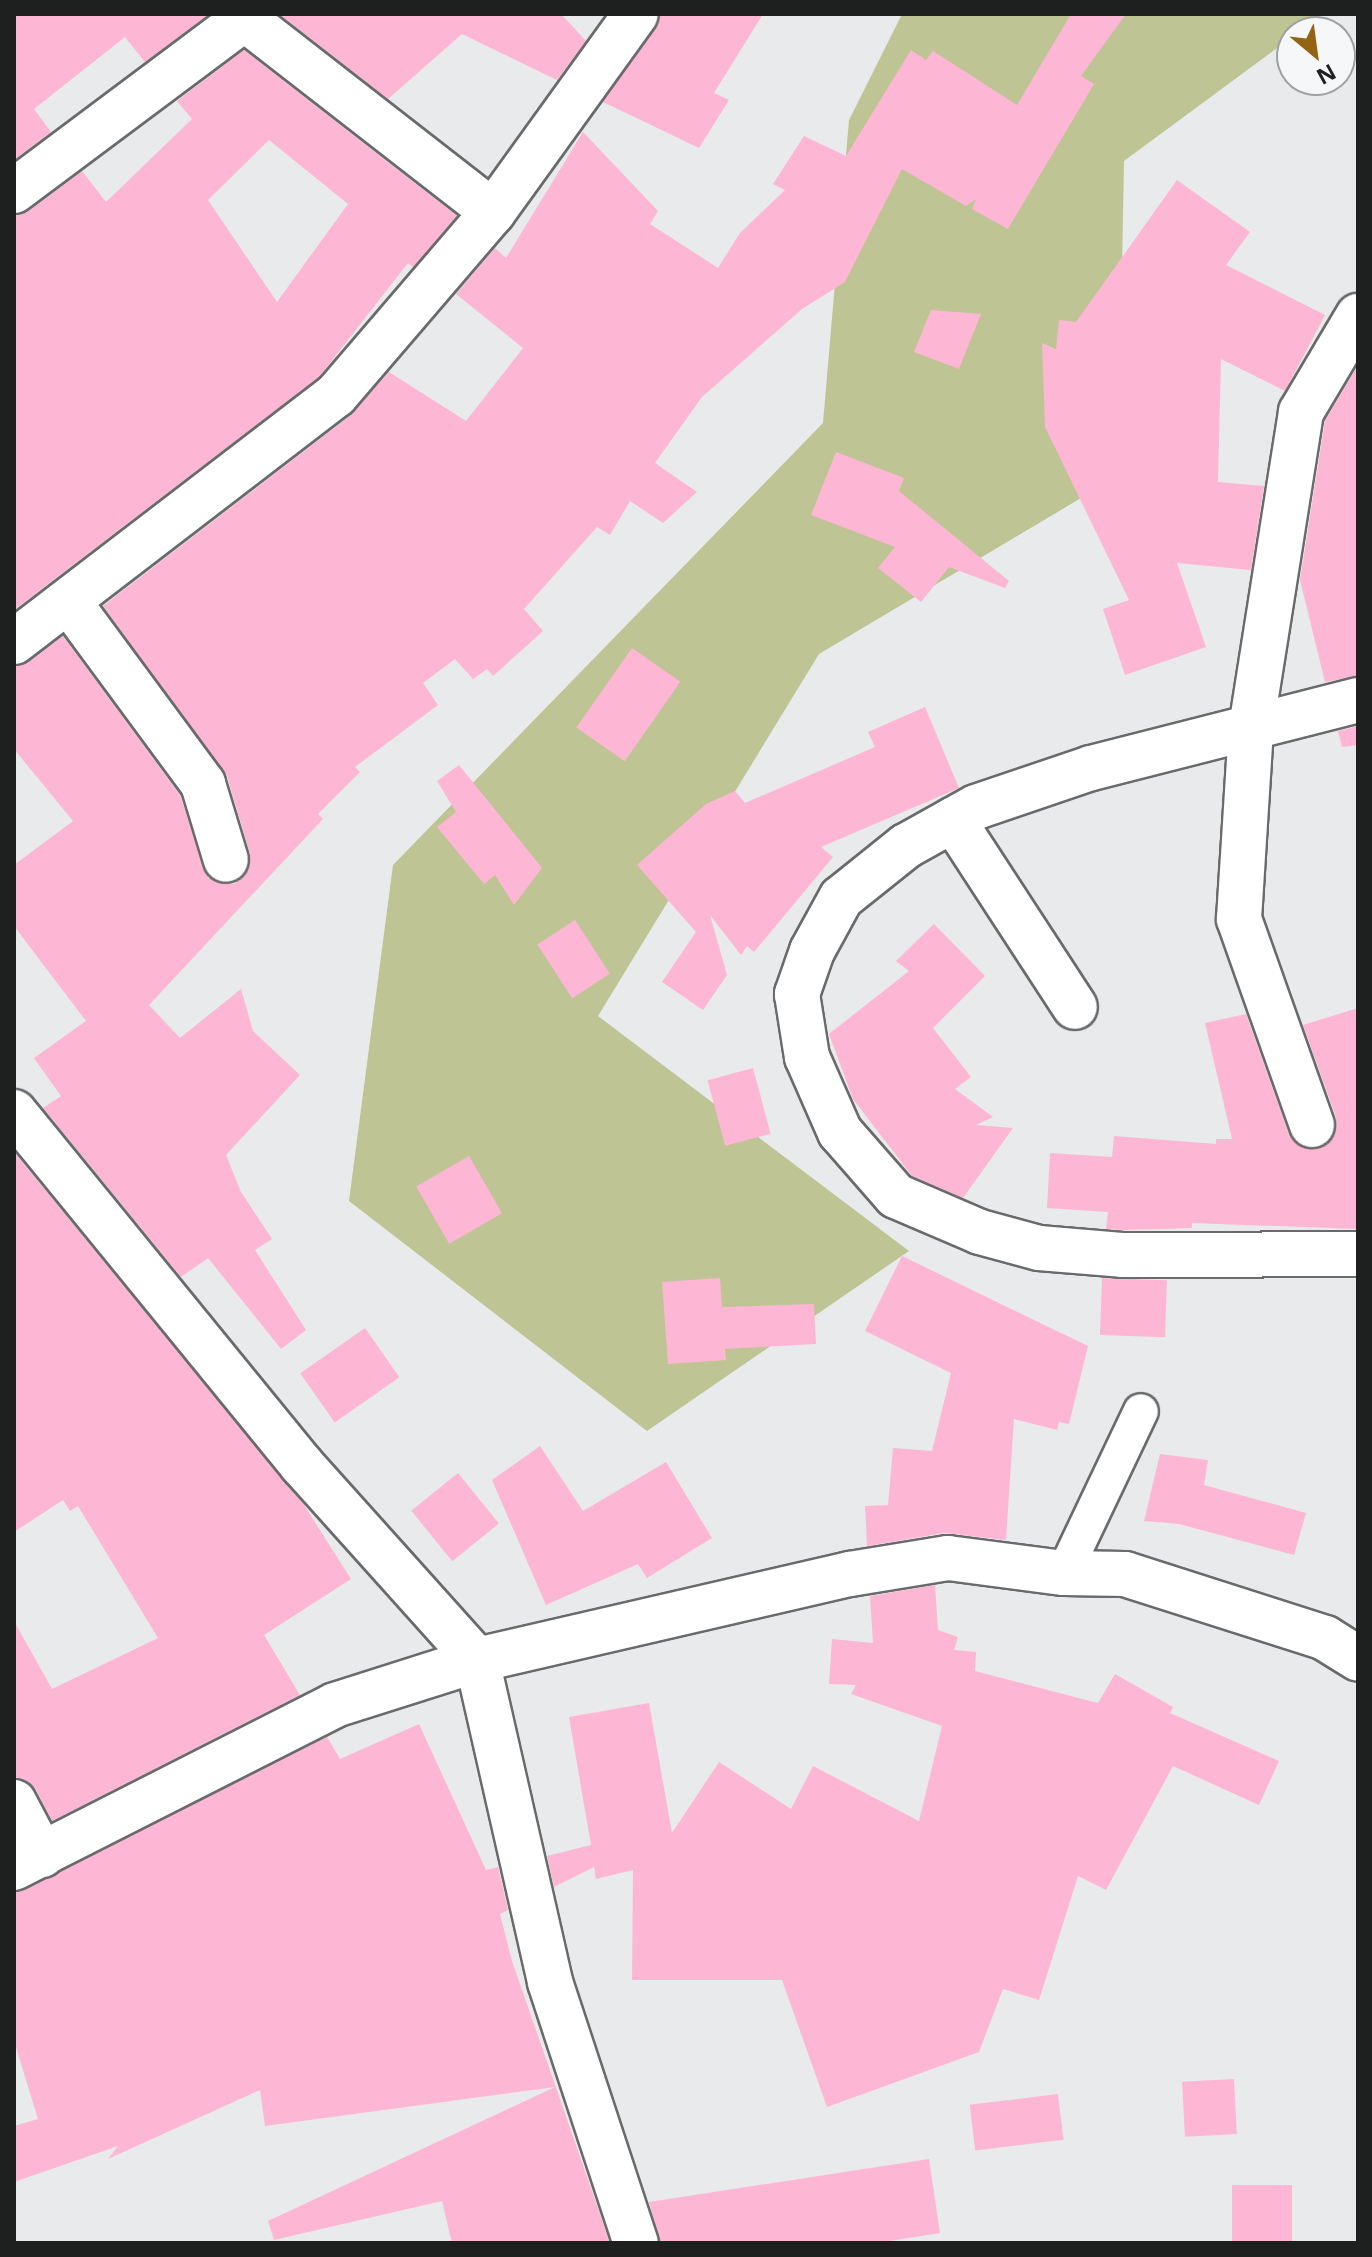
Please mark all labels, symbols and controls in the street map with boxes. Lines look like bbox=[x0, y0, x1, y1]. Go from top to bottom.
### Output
north arrow bbox=[1276, 16, 1356, 96]
text: N bbox=[1312, 58, 1342, 93]

